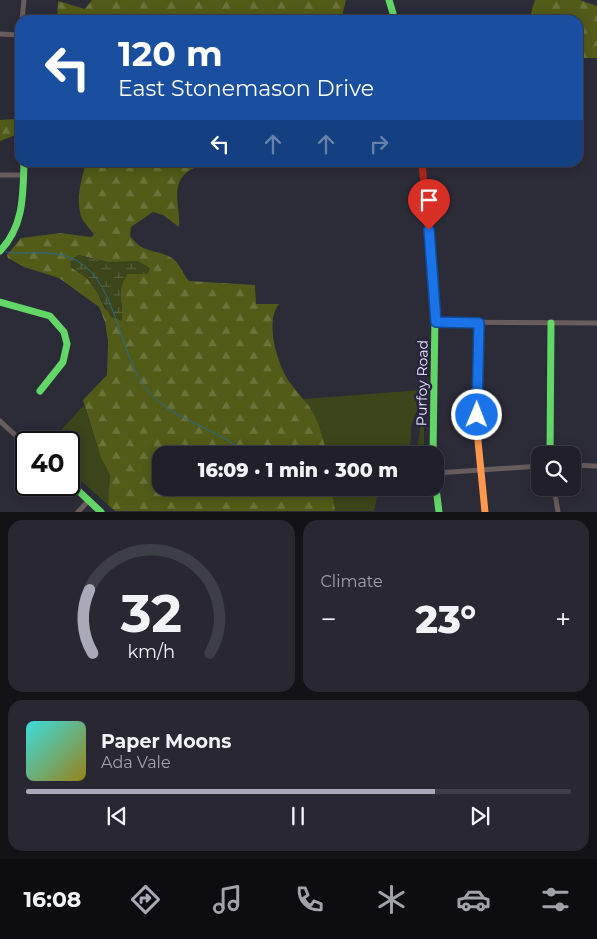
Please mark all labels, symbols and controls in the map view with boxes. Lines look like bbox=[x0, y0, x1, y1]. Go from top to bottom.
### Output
text: 120 m bbox=[118, 32, 223, 75]
icon: left bbox=[35, 35, 100, 100]
text: East Stonemason Drive bbox=[118, 75, 374, 102]
icon: left bbox=[206, 130, 234, 158]
icon: ahead bbox=[259, 130, 287, 158]
icon: ahead bbox=[312, 130, 340, 158]
icon: right bbox=[365, 130, 393, 158]
pin bbox=[408, 179, 450, 230]
icon: arrive bbox=[415, 186, 443, 214]
street label: Purfoy Road bbox=[412, 340, 432, 426]
position arrow bbox=[450, 388, 502, 440]
speed limit sign: 40 bbox=[15, 431, 80, 496]
map controls bbox=[531, 446, 581, 496]
button: search bbox=[531, 446, 581, 496]
text: 16:09 · 1 min · 300 m bbox=[198, 459, 398, 482]
text: Climate bbox=[321, 572, 383, 591]
text: 32 bbox=[120, 582, 182, 645]
text: 23° bbox=[415, 596, 476, 643]
text: − bbox=[321, 602, 337, 636]
text: + bbox=[555, 602, 571, 636]
text: km/h bbox=[127, 641, 175, 662]
text: Paper Moons bbox=[101, 730, 231, 753]
text: Ada Vale bbox=[101, 753, 171, 772]
icon: previous bbox=[103, 802, 131, 830]
icon: pause bbox=[284, 802, 312, 830]
icon: next bbox=[466, 802, 494, 830]
icon: directions bbox=[128, 882, 163, 917]
icon: music bbox=[210, 882, 245, 917]
icon: phone bbox=[292, 882, 327, 917]
icon: climate bbox=[374, 882, 409, 917]
icon: car bbox=[456, 882, 491, 917]
icon: filters bbox=[538, 882, 573, 917]
text: 16:08 bbox=[24, 886, 81, 913]

